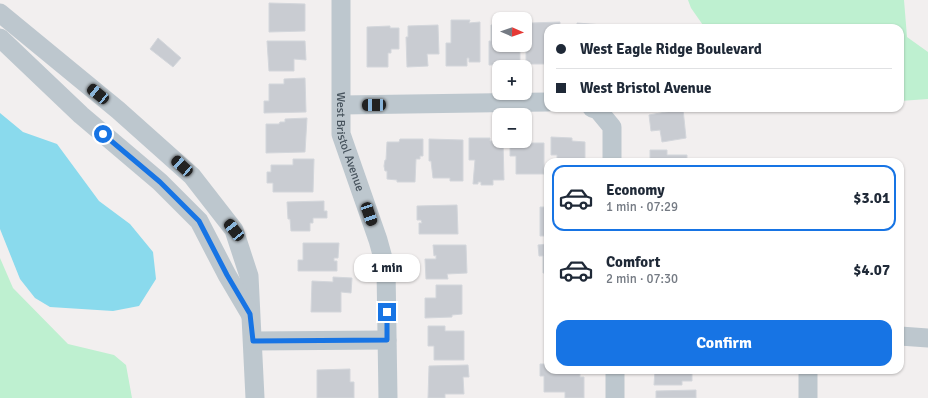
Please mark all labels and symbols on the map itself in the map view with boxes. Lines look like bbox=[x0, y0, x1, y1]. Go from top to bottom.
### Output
north arrow bbox=[492, 12, 532, 52]
car bbox=[85, 82, 111, 106]
street label: West Bristol Avenue bbox=[333, 92, 367, 193]
car bbox=[362, 99, 386, 111]
route start bbox=[94, 125, 112, 143]
car bbox=[169, 154, 195, 178]
car bbox=[359, 201, 379, 227]
car bbox=[222, 217, 246, 243]
callout: 1 min bbox=[354, 254, 420, 282]
route end bbox=[378, 303, 396, 321]

